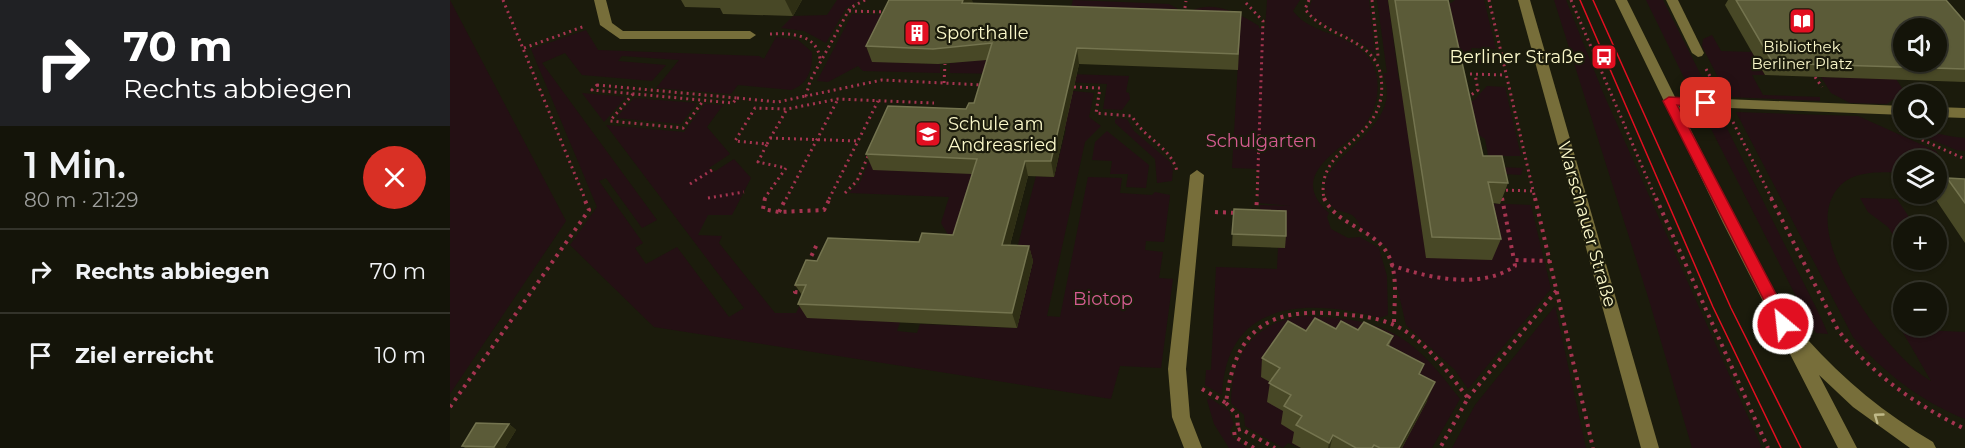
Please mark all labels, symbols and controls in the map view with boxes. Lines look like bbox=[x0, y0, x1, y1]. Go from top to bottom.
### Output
library icon: Bibliothek Berliner Platz bbox=[1787, 6, 1817, 36]
building icon: Sporthalle bbox=[902, 18, 932, 48]
map controls bbox=[1893, 18, 1947, 336]
button: sound bbox=[1893, 18, 1947, 72]
text: 70 m bbox=[123, 20, 233, 72]
place label: Sporthalle bbox=[936, 22, 1029, 44]
icon: right bbox=[24, 24, 102, 102]
place label: Bibliothek Berliner Platz bbox=[1752, 37, 1853, 73]
bus stop icon: Berliner Straße bbox=[1589, 42, 1619, 72]
place label: Berliner Straße bbox=[1449, 46, 1584, 68]
text: Rechts abbiegen bbox=[123, 72, 352, 105]
pin bbox=[1680, 77, 1731, 128]
button: search bbox=[1893, 84, 1947, 138]
icon: arrive bbox=[1689, 86, 1722, 119]
place label: Schule am Andreasried bbox=[948, 113, 1057, 156]
school or university icon: Schule am Andreasried bbox=[913, 119, 943, 149]
park label: Schulgarten bbox=[1206, 130, 1316, 152]
street label: Warschauer Straße bbox=[1553, 138, 1621, 310]
text: 1 Min. bbox=[24, 143, 126, 187]
button: close bbox=[363, 146, 426, 209]
button: layers bbox=[1893, 150, 1947, 204]
text: 80 m · 21:29 bbox=[24, 188, 138, 212]
button: + bbox=[1893, 216, 1947, 270]
icon: right bbox=[24, 255, 57, 288]
text: Rechts abbiegen bbox=[75, 258, 270, 285]
text: 70 m bbox=[370, 258, 426, 285]
button: − bbox=[1893, 282, 1947, 336]
park label: Biotop bbox=[1073, 288, 1133, 310]
position arrow bbox=[1751, 292, 1815, 356]
icon: arrive bbox=[24, 339, 57, 372]
text: Ziel erreicht bbox=[75, 342, 214, 369]
text: 10 m bbox=[374, 342, 426, 369]
one-way arrow bbox=[1873, 413, 1884, 424]

